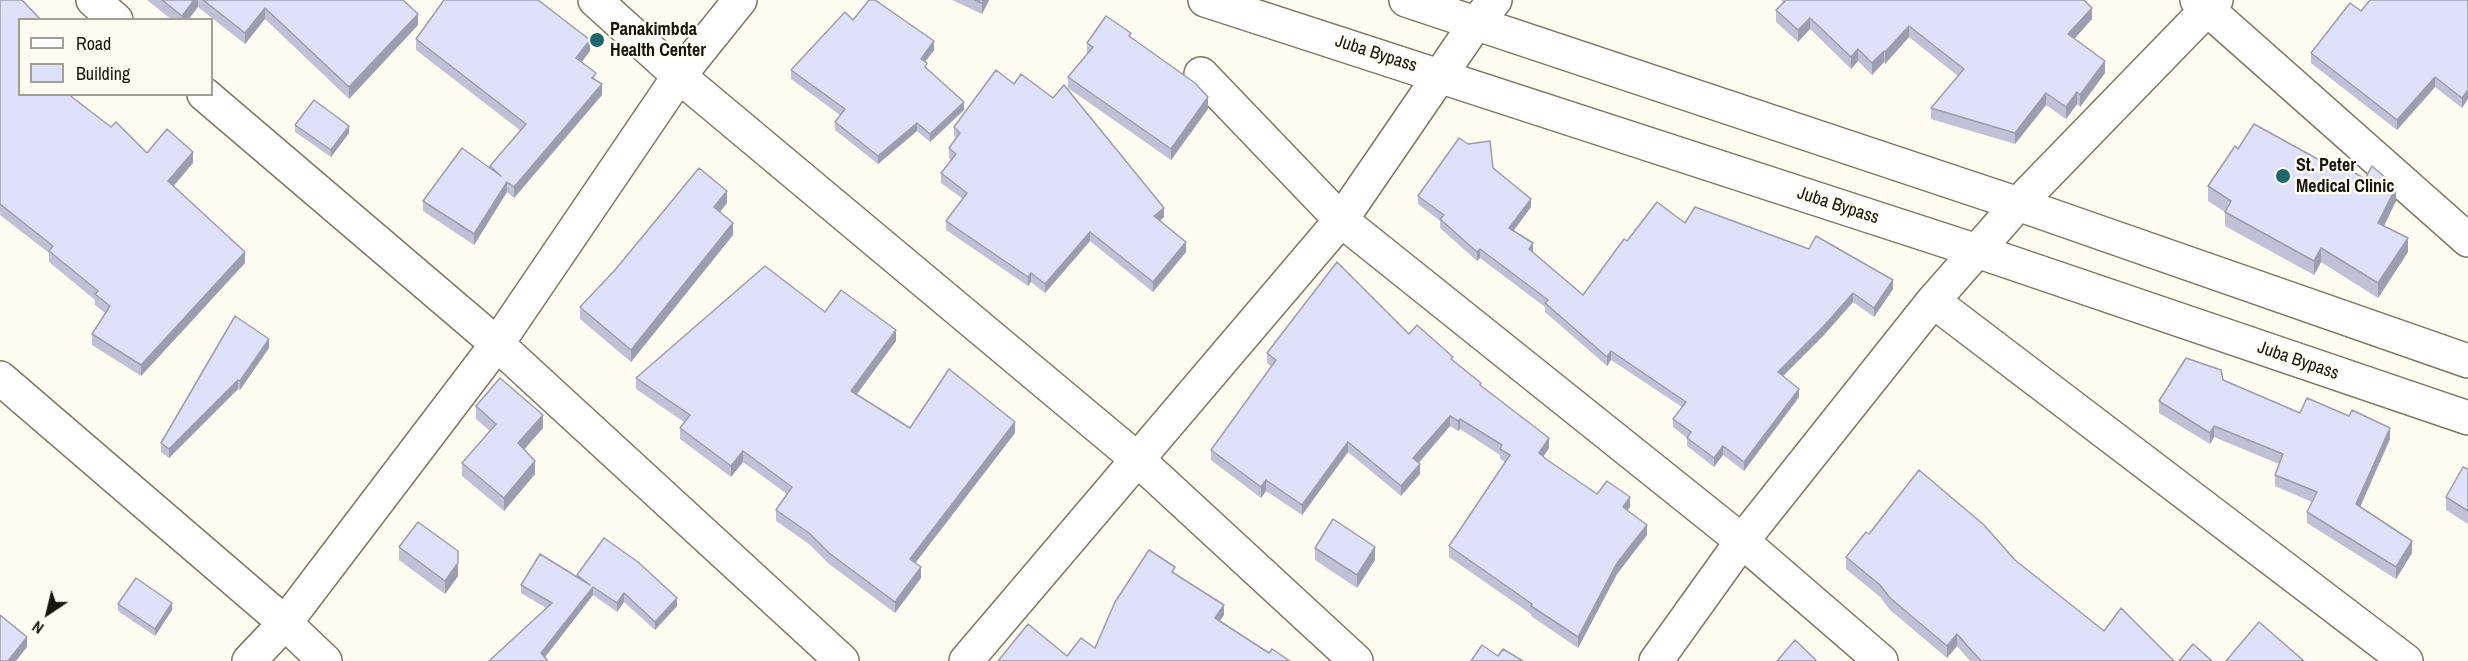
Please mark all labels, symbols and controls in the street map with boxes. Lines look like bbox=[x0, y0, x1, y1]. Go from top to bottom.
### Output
legend bbox=[18, 18, 213, 96]
place label: Panakimbda Health Center bbox=[610, 19, 706, 62]
text: Road bbox=[76, 31, 111, 56]
marker: Panakimbda Health Center bbox=[588, 31, 606, 49]
street label: Juba Bypass bbox=[1332, 31, 1420, 77]
text: Building bbox=[76, 61, 130, 86]
place label: St. Peter Medical Clinic bbox=[2296, 155, 2394, 198]
marker: St. Peter Medical Clinic bbox=[2274, 167, 2292, 185]
street label: Juba Bypass bbox=[1794, 183, 1882, 229]
street label: Juba Bypass bbox=[2255, 337, 2341, 385]
north arrow bbox=[18, 583, 78, 643]
text: N bbox=[27, 616, 48, 639]

